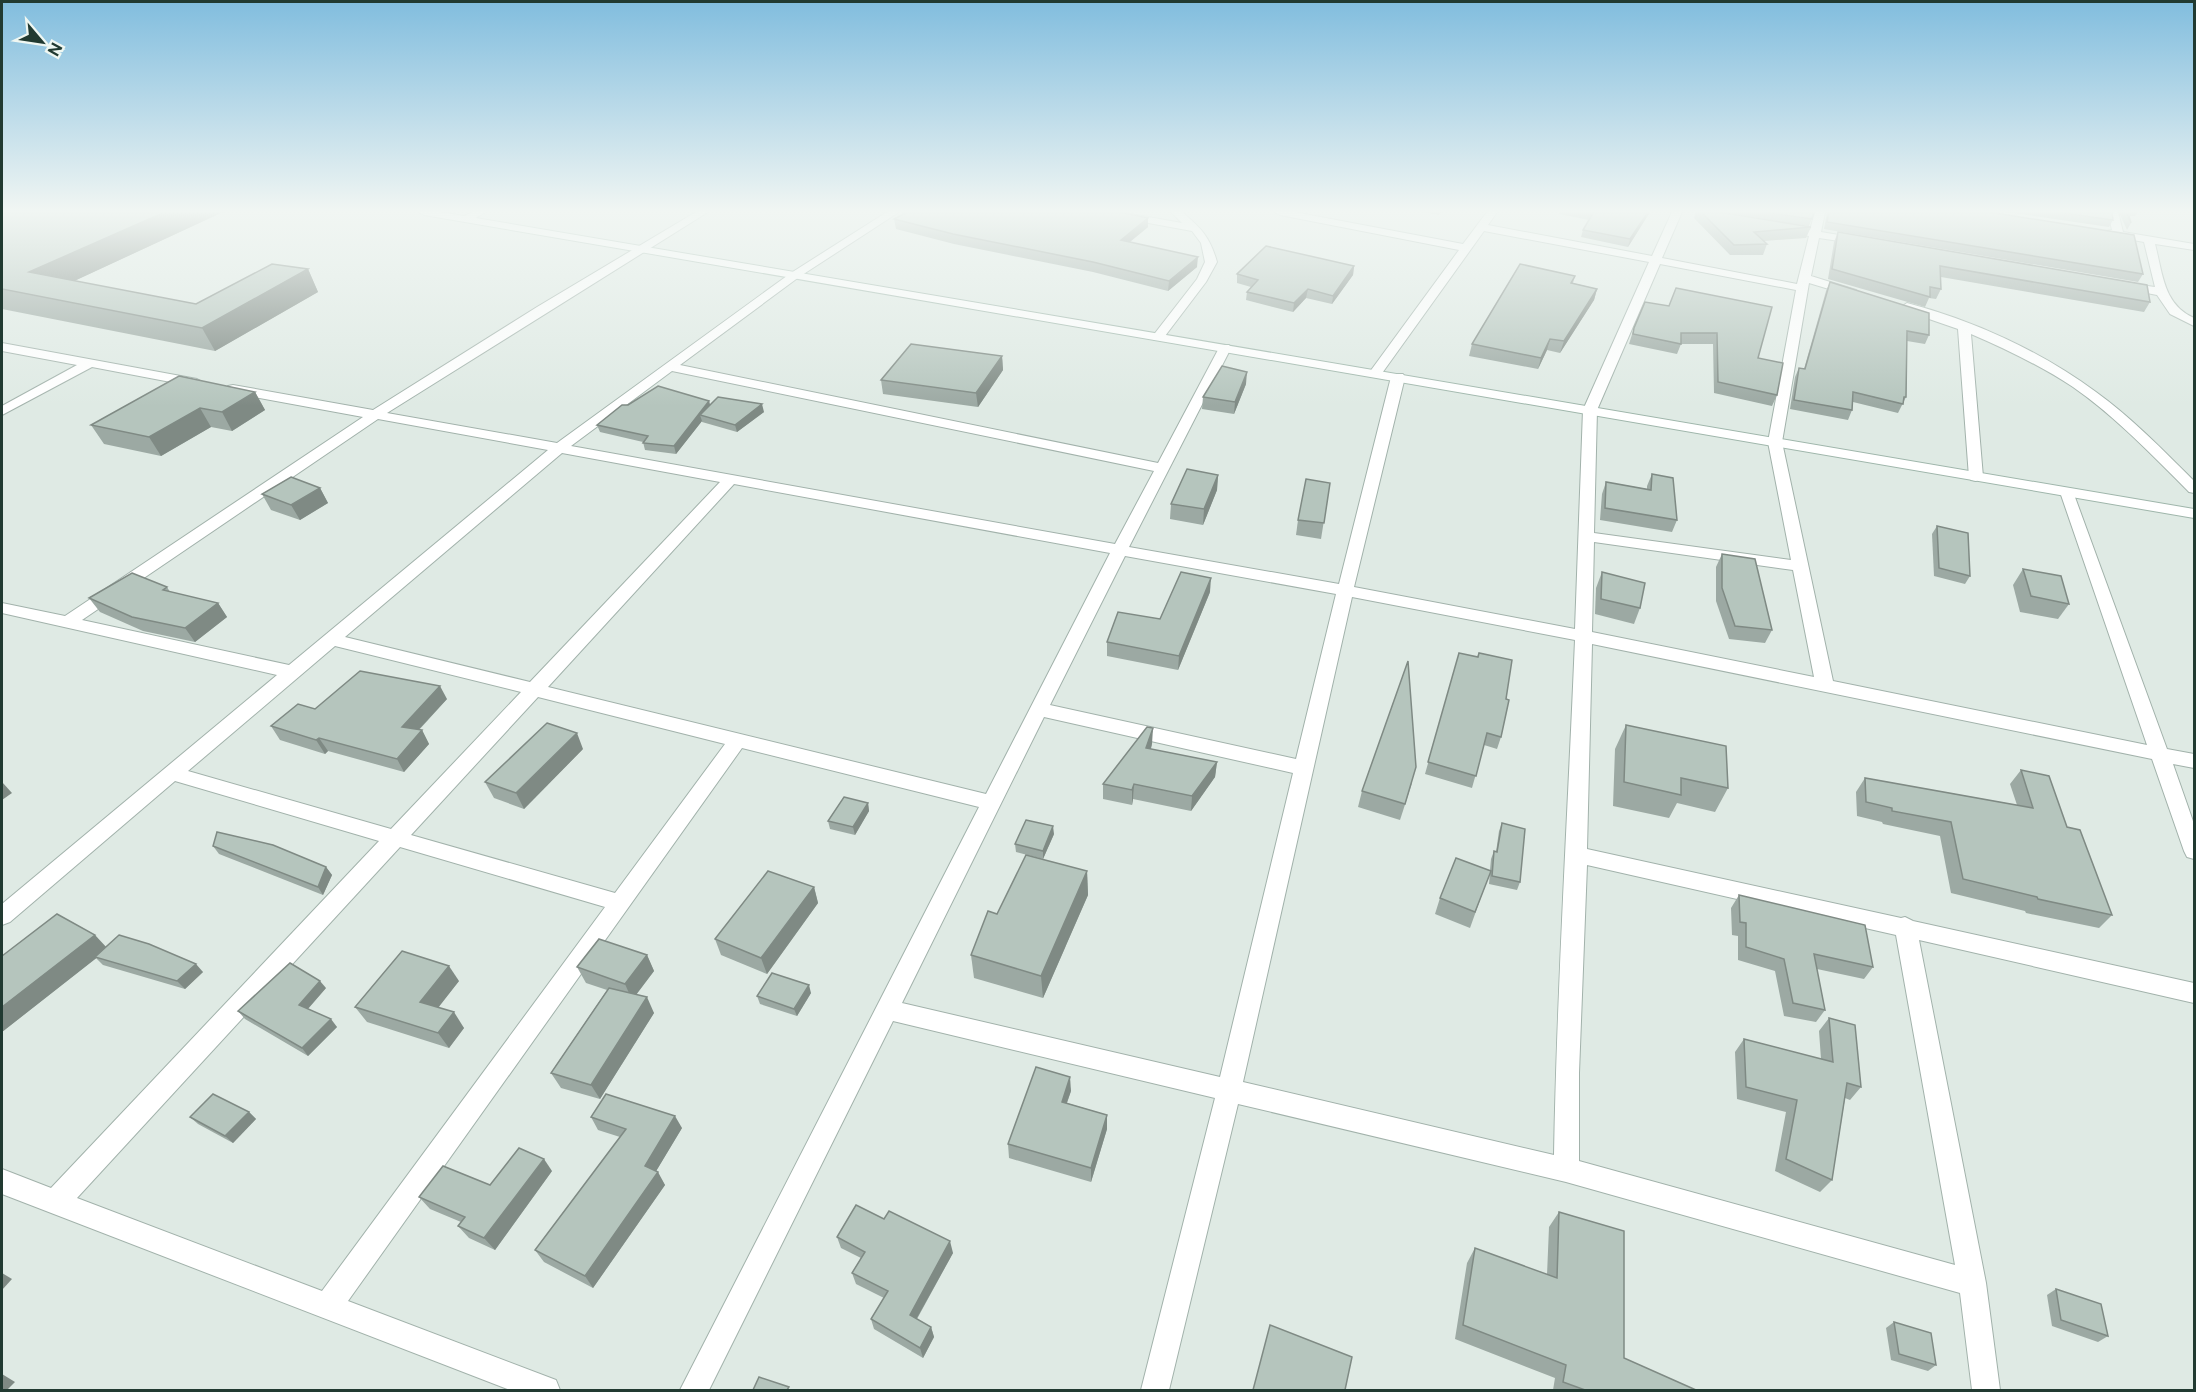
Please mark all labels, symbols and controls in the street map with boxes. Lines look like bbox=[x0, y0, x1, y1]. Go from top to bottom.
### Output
north arrow bbox=[12, 12, 72, 72]
text: N bbox=[43, 39, 66, 59]

